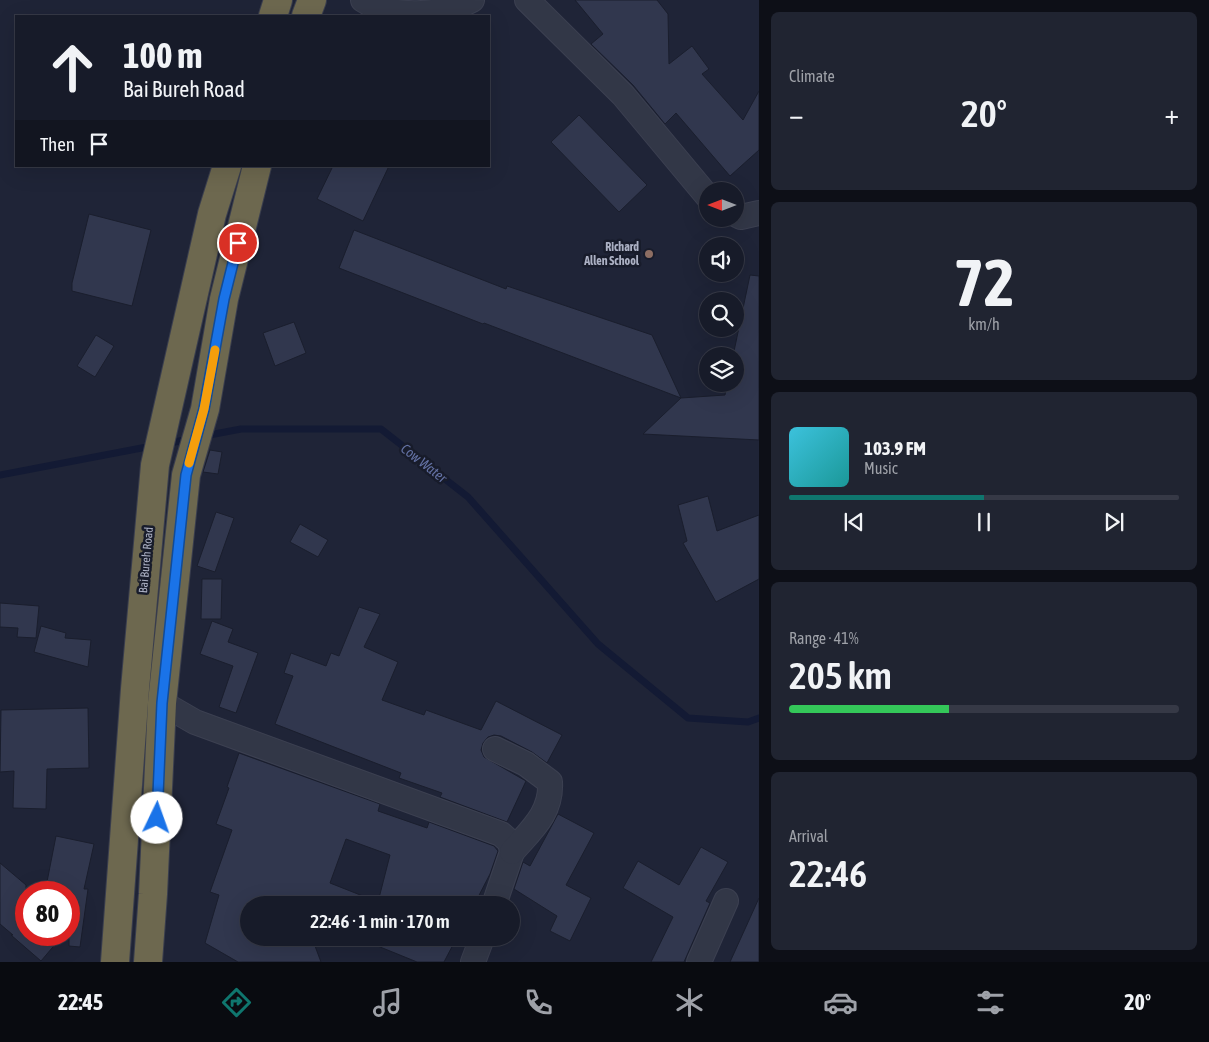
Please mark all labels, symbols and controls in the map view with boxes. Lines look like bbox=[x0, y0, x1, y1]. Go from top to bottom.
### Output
icon: ahead bbox=[40, 35, 105, 100]
text: 100 m bbox=[123, 35, 202, 75]
text: Climate bbox=[789, 67, 835, 85]
text: Bai Bureh Road bbox=[123, 76, 245, 102]
text: 20° bbox=[961, 92, 1007, 135]
text: − bbox=[789, 98, 804, 130]
text: + bbox=[1164, 98, 1179, 130]
icon: arrive bbox=[85, 130, 113, 158]
text: Then bbox=[40, 133, 75, 155]
north arrow bbox=[699, 182, 744, 228]
map controls bbox=[699, 182, 744, 392]
pin bbox=[217, 222, 259, 264]
icon: arrive bbox=[224, 229, 252, 257]
button: sound bbox=[699, 237, 744, 282]
place label: Richard Allen School bbox=[583, 240, 640, 268]
text: 72 bbox=[953, 245, 1015, 320]
marker: Richard Allen School bbox=[643, 248, 655, 260]
button: search bbox=[699, 292, 744, 337]
text: km/h bbox=[968, 315, 1000, 333]
button: layers bbox=[699, 347, 744, 392]
text: 103.9 FM bbox=[864, 437, 926, 459]
water label: Cow Water bbox=[398, 440, 451, 486]
text: Music bbox=[864, 459, 898, 477]
icon: previous bbox=[840, 508, 868, 536]
icon: pause bbox=[970, 508, 998, 536]
icon: next bbox=[1100, 508, 1128, 536]
street label: Bai Bureh Road bbox=[136, 526, 156, 594]
text: Range · 41% bbox=[789, 629, 859, 647]
text: 205 km bbox=[789, 654, 892, 697]
position arrow bbox=[130, 791, 182, 843]
text: Arrival bbox=[789, 827, 828, 845]
text: 22:46 bbox=[789, 852, 867, 895]
speed limit sign: 80 bbox=[15, 881, 80, 946]
text: 22:46 · 1 min · 170 m bbox=[310, 910, 450, 932]
icon: directions bbox=[219, 985, 254, 1020]
icon: music bbox=[370, 985, 405, 1020]
icon: phone bbox=[521, 985, 556, 1020]
icon: climate bbox=[672, 985, 707, 1020]
icon: car bbox=[823, 985, 858, 1020]
icon: filters bbox=[973, 985, 1008, 1020]
text: 22:45 bbox=[58, 989, 103, 1015]
text: 20° bbox=[1124, 989, 1151, 1015]

